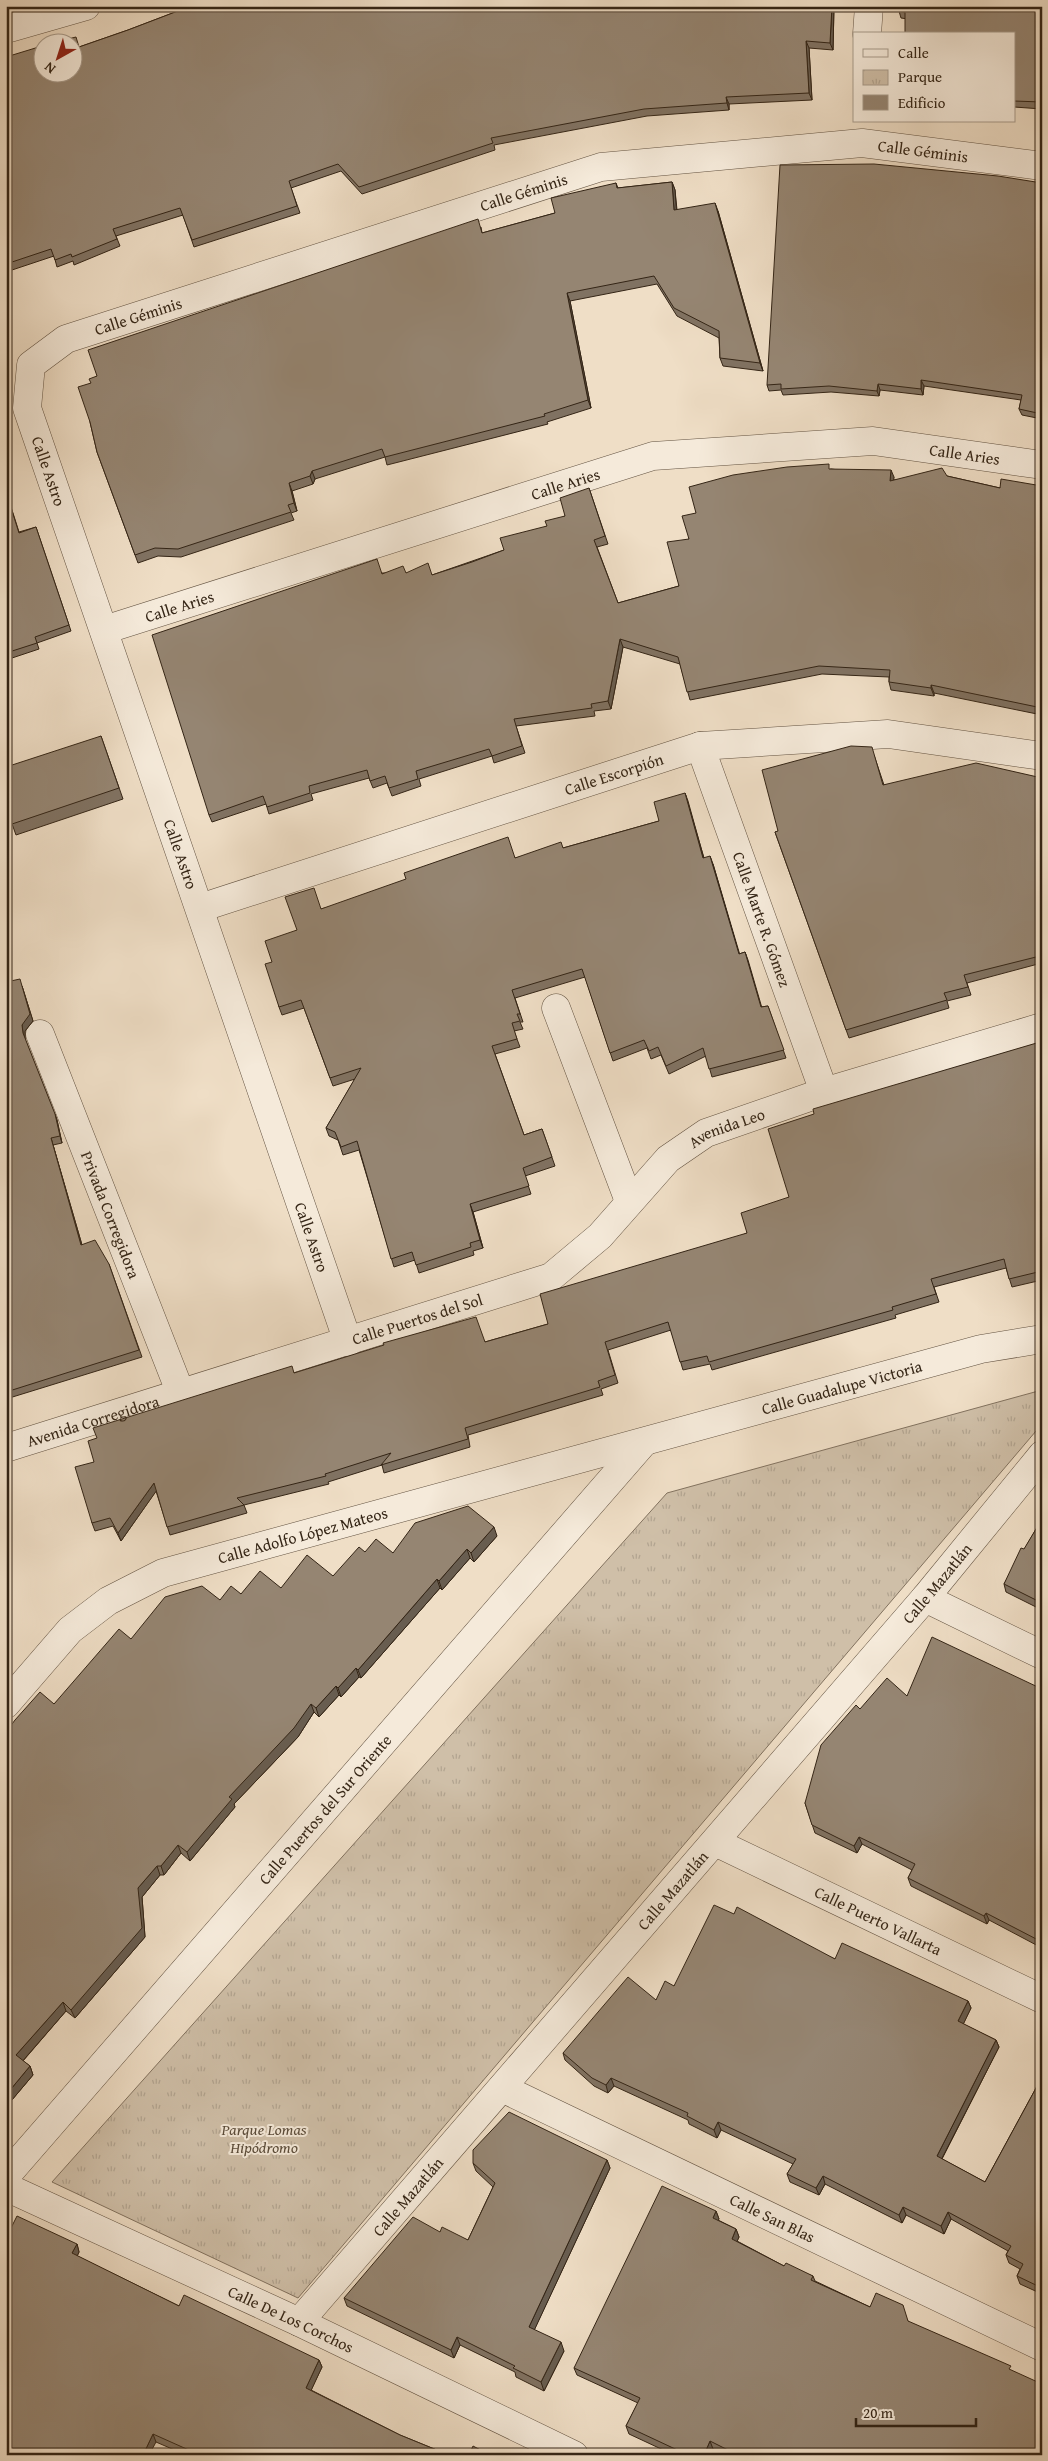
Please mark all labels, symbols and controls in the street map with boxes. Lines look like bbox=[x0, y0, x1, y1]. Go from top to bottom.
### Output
north arrow bbox=[32, 32, 82, 82]
legend bbox=[853, 32, 1016, 122]
text: Calle bbox=[898, 42, 929, 63]
text: N bbox=[39, 57, 60, 79]
text: Parque bbox=[898, 66, 942, 87]
text: Edificio bbox=[898, 92, 946, 113]
street label: Calle Géminis bbox=[877, 133, 970, 168]
street label: Calle Géminis bbox=[477, 167, 570, 217]
street label: Calle Géminis bbox=[91, 291, 185, 341]
street label: Calle Astro bbox=[26, 433, 72, 509]
street label: Calle Aries bbox=[928, 437, 1001, 471]
street label: Calle Aries bbox=[528, 462, 603, 506]
street label: Calle Aries bbox=[142, 584, 217, 628]
street label: Calle Escorpión bbox=[561, 747, 666, 801]
street label: Calle Astro bbox=[158, 816, 204, 892]
street label: Calle Marte R. Gómez bbox=[727, 848, 797, 990]
street label: Avenida Leo bbox=[683, 1101, 768, 1154]
street label: Privada Corregidora bbox=[75, 1147, 147, 1282]
street label: Calle Astro bbox=[289, 1199, 335, 1275]
street label: Calle Puertos del Sol bbox=[349, 1287, 486, 1351]
street label: Calle Guadalupe Victoria bbox=[759, 1354, 925, 1421]
street label: Avenida Corregidora bbox=[24, 1389, 163, 1453]
street label: Calle Adolfo López Mateos bbox=[215, 1500, 390, 1569]
street label: Calle Mazatlán bbox=[896, 1538, 977, 1629]
street label: Calle Puertos del Sur Oriente bbox=[253, 1729, 397, 1890]
street label: Calle Mazatlán bbox=[631, 1845, 714, 1935]
street label: Calle Puerto Vallarta bbox=[811, 1880, 946, 1961]
park label: Parque Lomas Hipódromo bbox=[220, 2117, 307, 2159]
street label: Calle Mazatlán bbox=[366, 2151, 449, 2241]
street label: Calle San Blas bbox=[726, 2187, 819, 2248]
street label: Calle De Los Corchos bbox=[224, 2279, 358, 2359]
scale bar bbox=[856, 2396, 976, 2428]
text: 20 m bbox=[863, 2402, 894, 2423]

